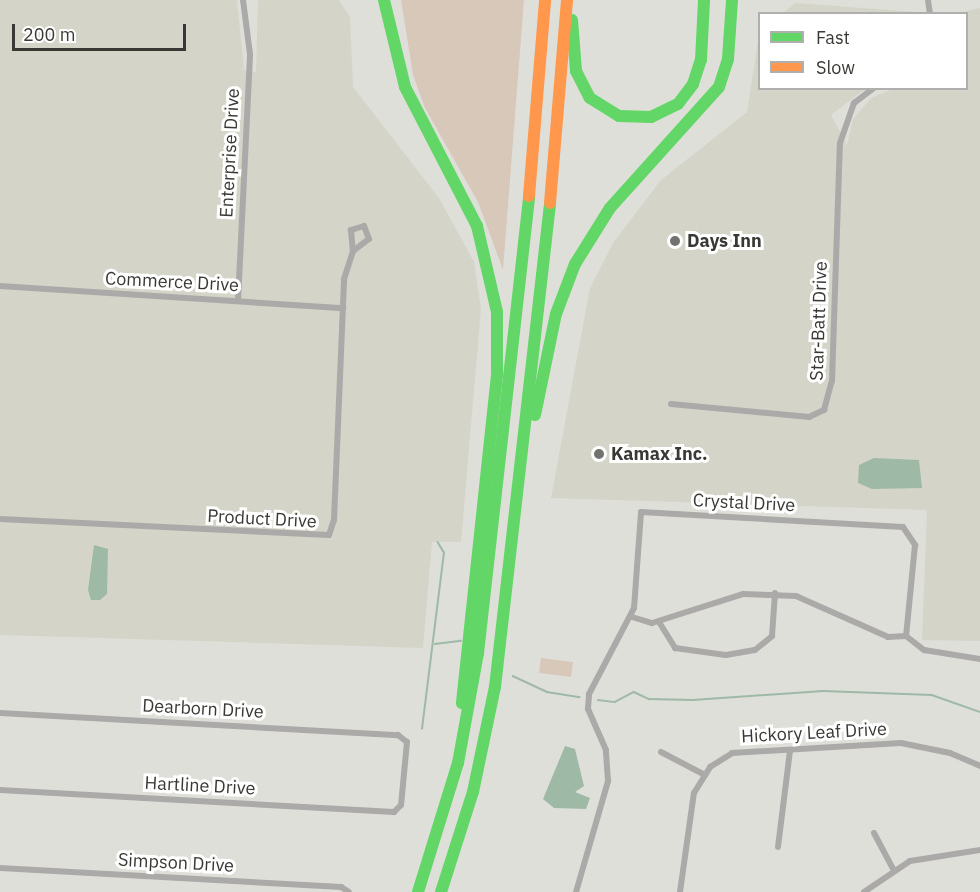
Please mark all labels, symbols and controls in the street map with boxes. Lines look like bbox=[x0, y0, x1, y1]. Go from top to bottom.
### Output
scale bar bbox=[15, 12, 189, 50]
legend bbox=[758, 12, 968, 90]
text: 200 m bbox=[23, 23, 75, 46]
text: Fast bbox=[816, 26, 850, 49]
text: Slow bbox=[816, 56, 855, 79]
street label: Enterprise Drive bbox=[216, 88, 244, 218]
place label: Days Inn bbox=[687, 230, 762, 252]
marker: Days Inn bbox=[668, 234, 682, 248]
street label: Star-Batt Drive bbox=[806, 261, 832, 381]
street label: Commerce Drive bbox=[105, 268, 239, 296]
place label: Kamax Inc. bbox=[611, 443, 708, 465]
marker: Kamax Inc. bbox=[592, 447, 606, 461]
street label: Crystal Drive bbox=[692, 490, 796, 516]
street label: Product Drive bbox=[207, 505, 317, 533]
street label: Dearborn Drive bbox=[142, 695, 264, 723]
street label: Hickory Leaf Drive bbox=[741, 718, 887, 748]
street label: Hartline Drive bbox=[144, 772, 256, 800]
street label: Simpson Drive bbox=[117, 849, 235, 877]

